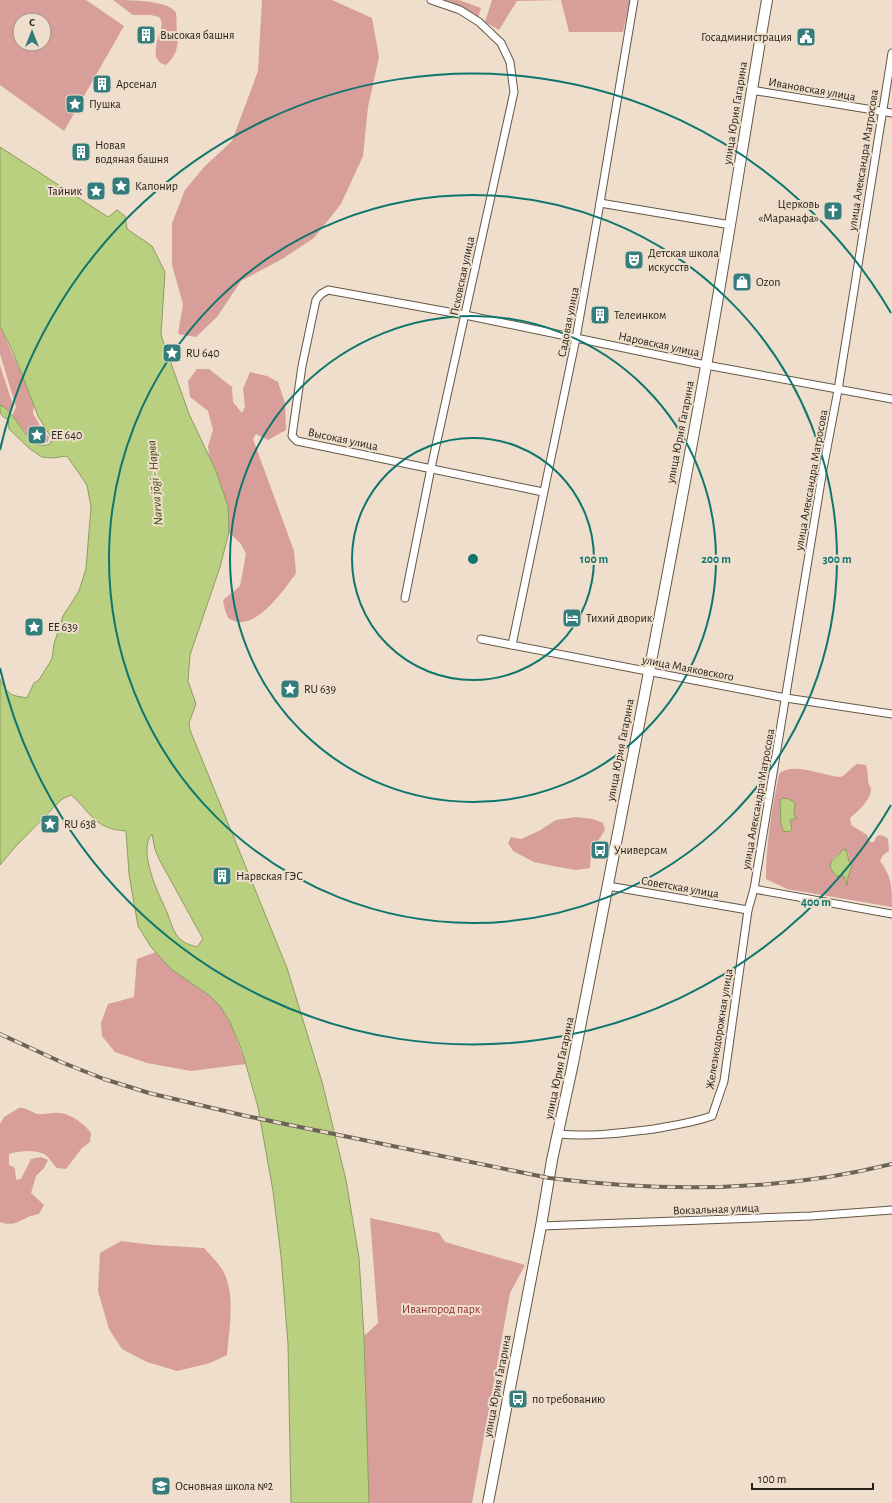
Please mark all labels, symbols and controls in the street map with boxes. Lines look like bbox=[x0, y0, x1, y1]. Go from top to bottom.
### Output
north arrow bbox=[12, 12, 52, 52]
text: С bbox=[29, 17, 35, 28]
building icon: Высокая башня bbox=[135, 24, 157, 46]
public building icon: Госадминистрация bbox=[795, 26, 817, 48]
place label: Высокая башня bbox=[160, 29, 234, 41]
place label: Госадминистрация bbox=[701, 31, 792, 43]
street label: улица Юрия Гагарина bbox=[721, 60, 750, 167]
building icon: Арсенал bbox=[91, 73, 113, 95]
street label: Ивановская улица bbox=[767, 75, 857, 104]
place label: Арсенал bbox=[116, 78, 157, 90]
street label: улица Александра Матросова bbox=[846, 88, 881, 233]
place icon: Пушка bbox=[64, 93, 86, 115]
place label: Пушка bbox=[89, 98, 121, 111]
place label: Новая водяная башня bbox=[95, 139, 169, 165]
building icon: Новая водяная башня bbox=[70, 141, 92, 163]
place icon: Капонир bbox=[110, 175, 132, 197]
place icon: Тайник bbox=[85, 180, 107, 202]
place label: Капонир bbox=[135, 180, 178, 192]
place label: Тайник bbox=[47, 185, 82, 197]
place label: Церковь «Маранафа» bbox=[758, 198, 819, 224]
church icon: Церковь «Маранафа» bbox=[822, 200, 844, 222]
street label: Псковская улица bbox=[448, 235, 477, 317]
place label: Детская школа искусств bbox=[648, 247, 719, 274]
theatre icon: Детская школа искусств bbox=[623, 249, 645, 271]
shop icon: Ozon bbox=[731, 271, 753, 293]
place label: Ozon bbox=[756, 276, 780, 288]
street label: Садовая улица bbox=[555, 285, 582, 358]
building icon: Телеинком bbox=[589, 304, 611, 326]
place label: Телеинком bbox=[614, 309, 666, 321]
street label: Наровская улица bbox=[617, 330, 701, 360]
place icon: RU 640 bbox=[161, 342, 183, 364]
place label: RU 640 bbox=[186, 347, 220, 359]
street label: улица Юрия Гагарина bbox=[664, 379, 697, 485]
street label: улица Александра Матросова bbox=[792, 408, 830, 553]
place icon: EE 640 bbox=[26, 424, 48, 446]
street label: Высокая улица bbox=[307, 426, 380, 453]
place label: EE 640 bbox=[51, 429, 82, 441]
water label: Narva jõgi - Нарва bbox=[145, 439, 166, 526]
centre of rings bbox=[466, 552, 480, 566]
text: 100 m bbox=[580, 553, 608, 565]
text: 200 m bbox=[701, 553, 731, 565]
text: 300 m bbox=[822, 553, 852, 565]
hotel icon: Тихий дворик bbox=[561, 607, 583, 629]
place label: Тихий дворик bbox=[586, 612, 653, 624]
place icon: EE 639 bbox=[23, 616, 45, 638]
place label: EE 639 bbox=[48, 621, 78, 633]
street label: улица Маяковского bbox=[640, 653, 735, 684]
place icon: RU 639 bbox=[279, 678, 301, 700]
place label: RU 639 bbox=[304, 683, 336, 695]
street label: улица Юрия Гагарина bbox=[604, 697, 637, 803]
street label: улица Александра Матросова bbox=[739, 727, 777, 872]
place icon: RU 638 bbox=[39, 813, 61, 835]
place label: RU 638 bbox=[64, 818, 96, 830]
bus stop icon: Универсам bbox=[589, 839, 611, 861]
place label: Универсам bbox=[614, 844, 667, 856]
building icon: Нарвская ГЭС bbox=[211, 865, 233, 887]
place label: Нарвская ГЭС bbox=[236, 870, 303, 882]
street label: Советская улица bbox=[640, 874, 720, 901]
text: 400 m bbox=[801, 896, 831, 908]
street label: Железнодорожная улица bbox=[704, 967, 736, 1090]
street label: улица Юрия Гагарина bbox=[542, 1015, 577, 1121]
street label: Вокзальная улица bbox=[673, 1201, 760, 1218]
park label: Ивангород парк bbox=[402, 1303, 481, 1315]
street label: улица Юрия Гагарина bbox=[481, 1333, 514, 1439]
bus stop icon: по требованию bbox=[507, 1388, 529, 1410]
place label: по требованию bbox=[532, 1393, 605, 1405]
scale bar bbox=[752, 1465, 873, 1491]
text: 100 m bbox=[758, 1473, 786, 1485]
school or university icon: Основная школа №2 bbox=[150, 1475, 172, 1497]
place label: Основная школа №2 bbox=[175, 1480, 274, 1492]

